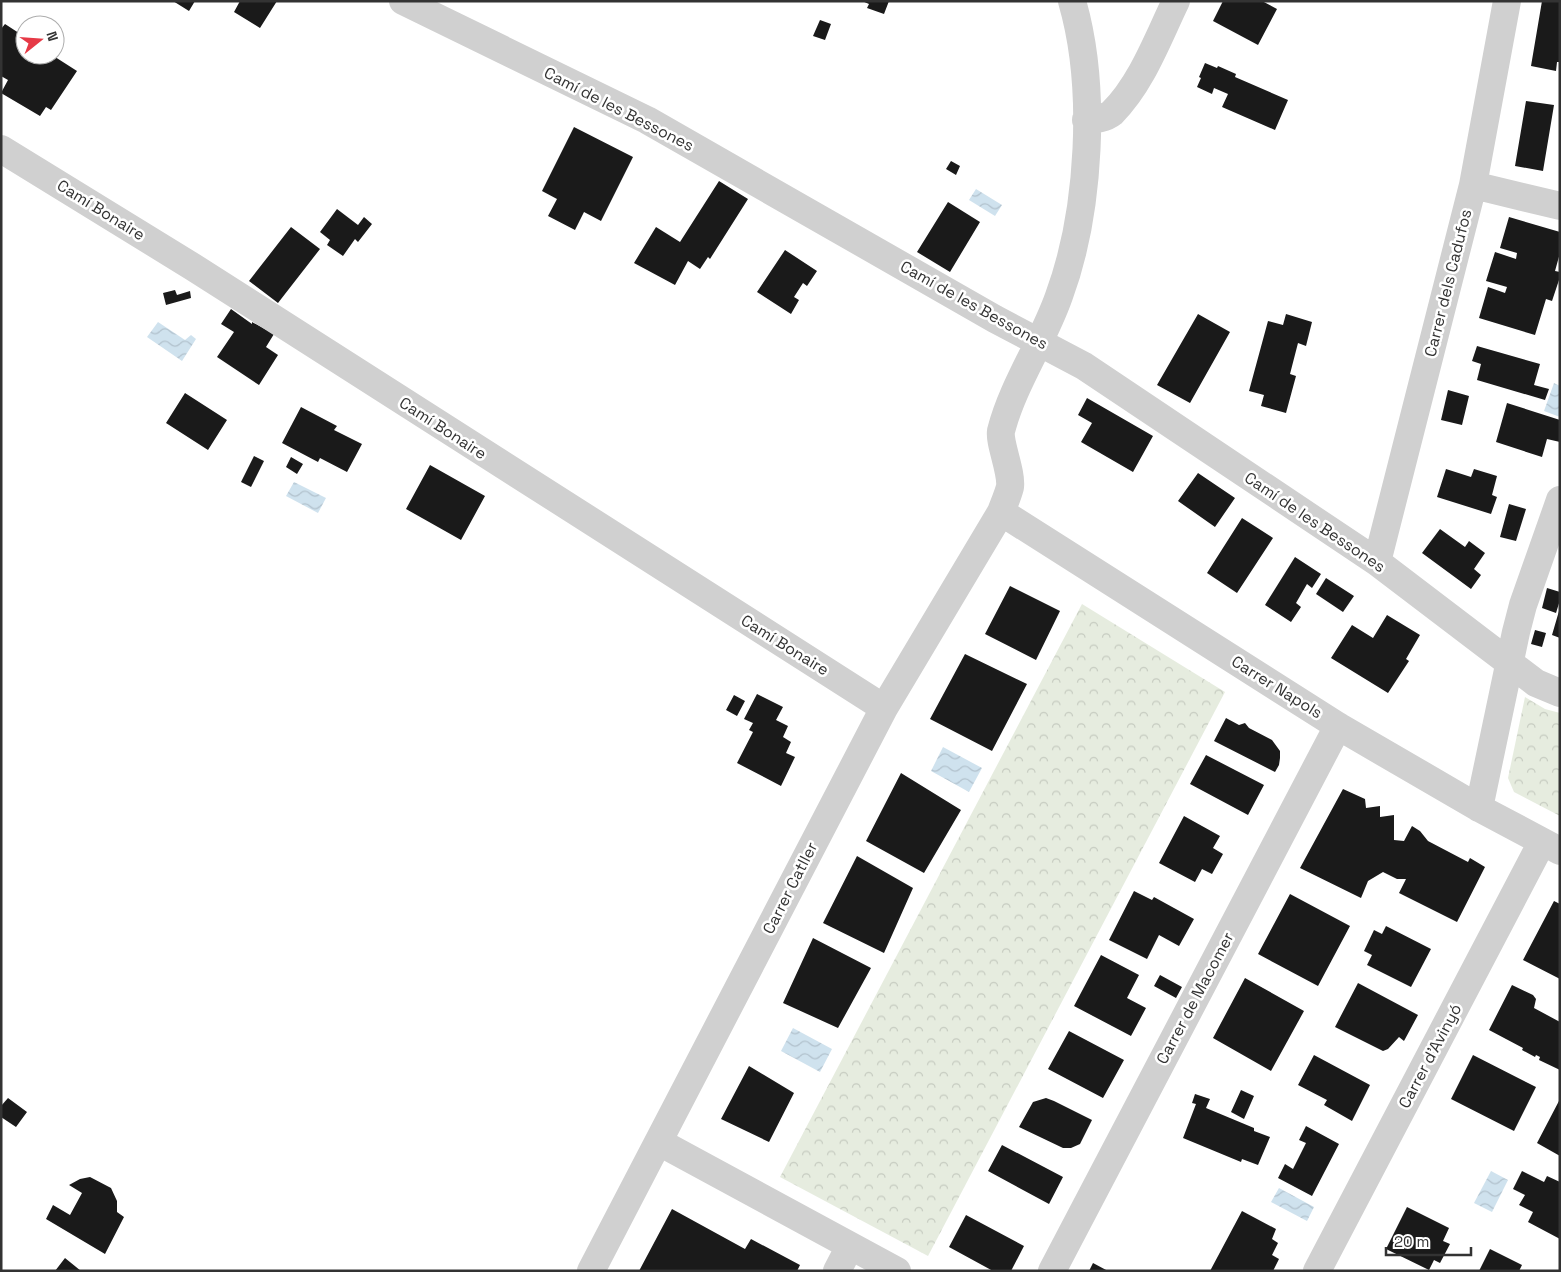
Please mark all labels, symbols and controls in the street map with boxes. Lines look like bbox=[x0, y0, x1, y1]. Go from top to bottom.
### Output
north arrow bbox=[15, 15, 65, 65]
text: N bbox=[42, 29, 62, 43]
street label: Camí de les Bessones bbox=[540, 62, 698, 156]
street label: Camí Bonaire bbox=[53, 175, 149, 245]
street label: Carrer dels Cadufos bbox=[1419, 207, 1477, 359]
street label: Camí de les Bessones bbox=[896, 256, 1052, 354]
street label: Camí Bonaire bbox=[395, 392, 491, 464]
street label: Camí de les Bessones bbox=[1240, 467, 1390, 577]
street label: Camí Bonaire bbox=[737, 610, 833, 680]
street label: Carrer Napols bbox=[1228, 651, 1326, 723]
street label: Carrer Catller bbox=[758, 838, 822, 938]
street label: Carrer de Macomer bbox=[1151, 928, 1239, 1068]
street label: Carrer d’Avinyó bbox=[1394, 1000, 1466, 1112]
scale bar bbox=[1386, 1224, 1471, 1256]
text: 20 m bbox=[1394, 1232, 1429, 1251]

